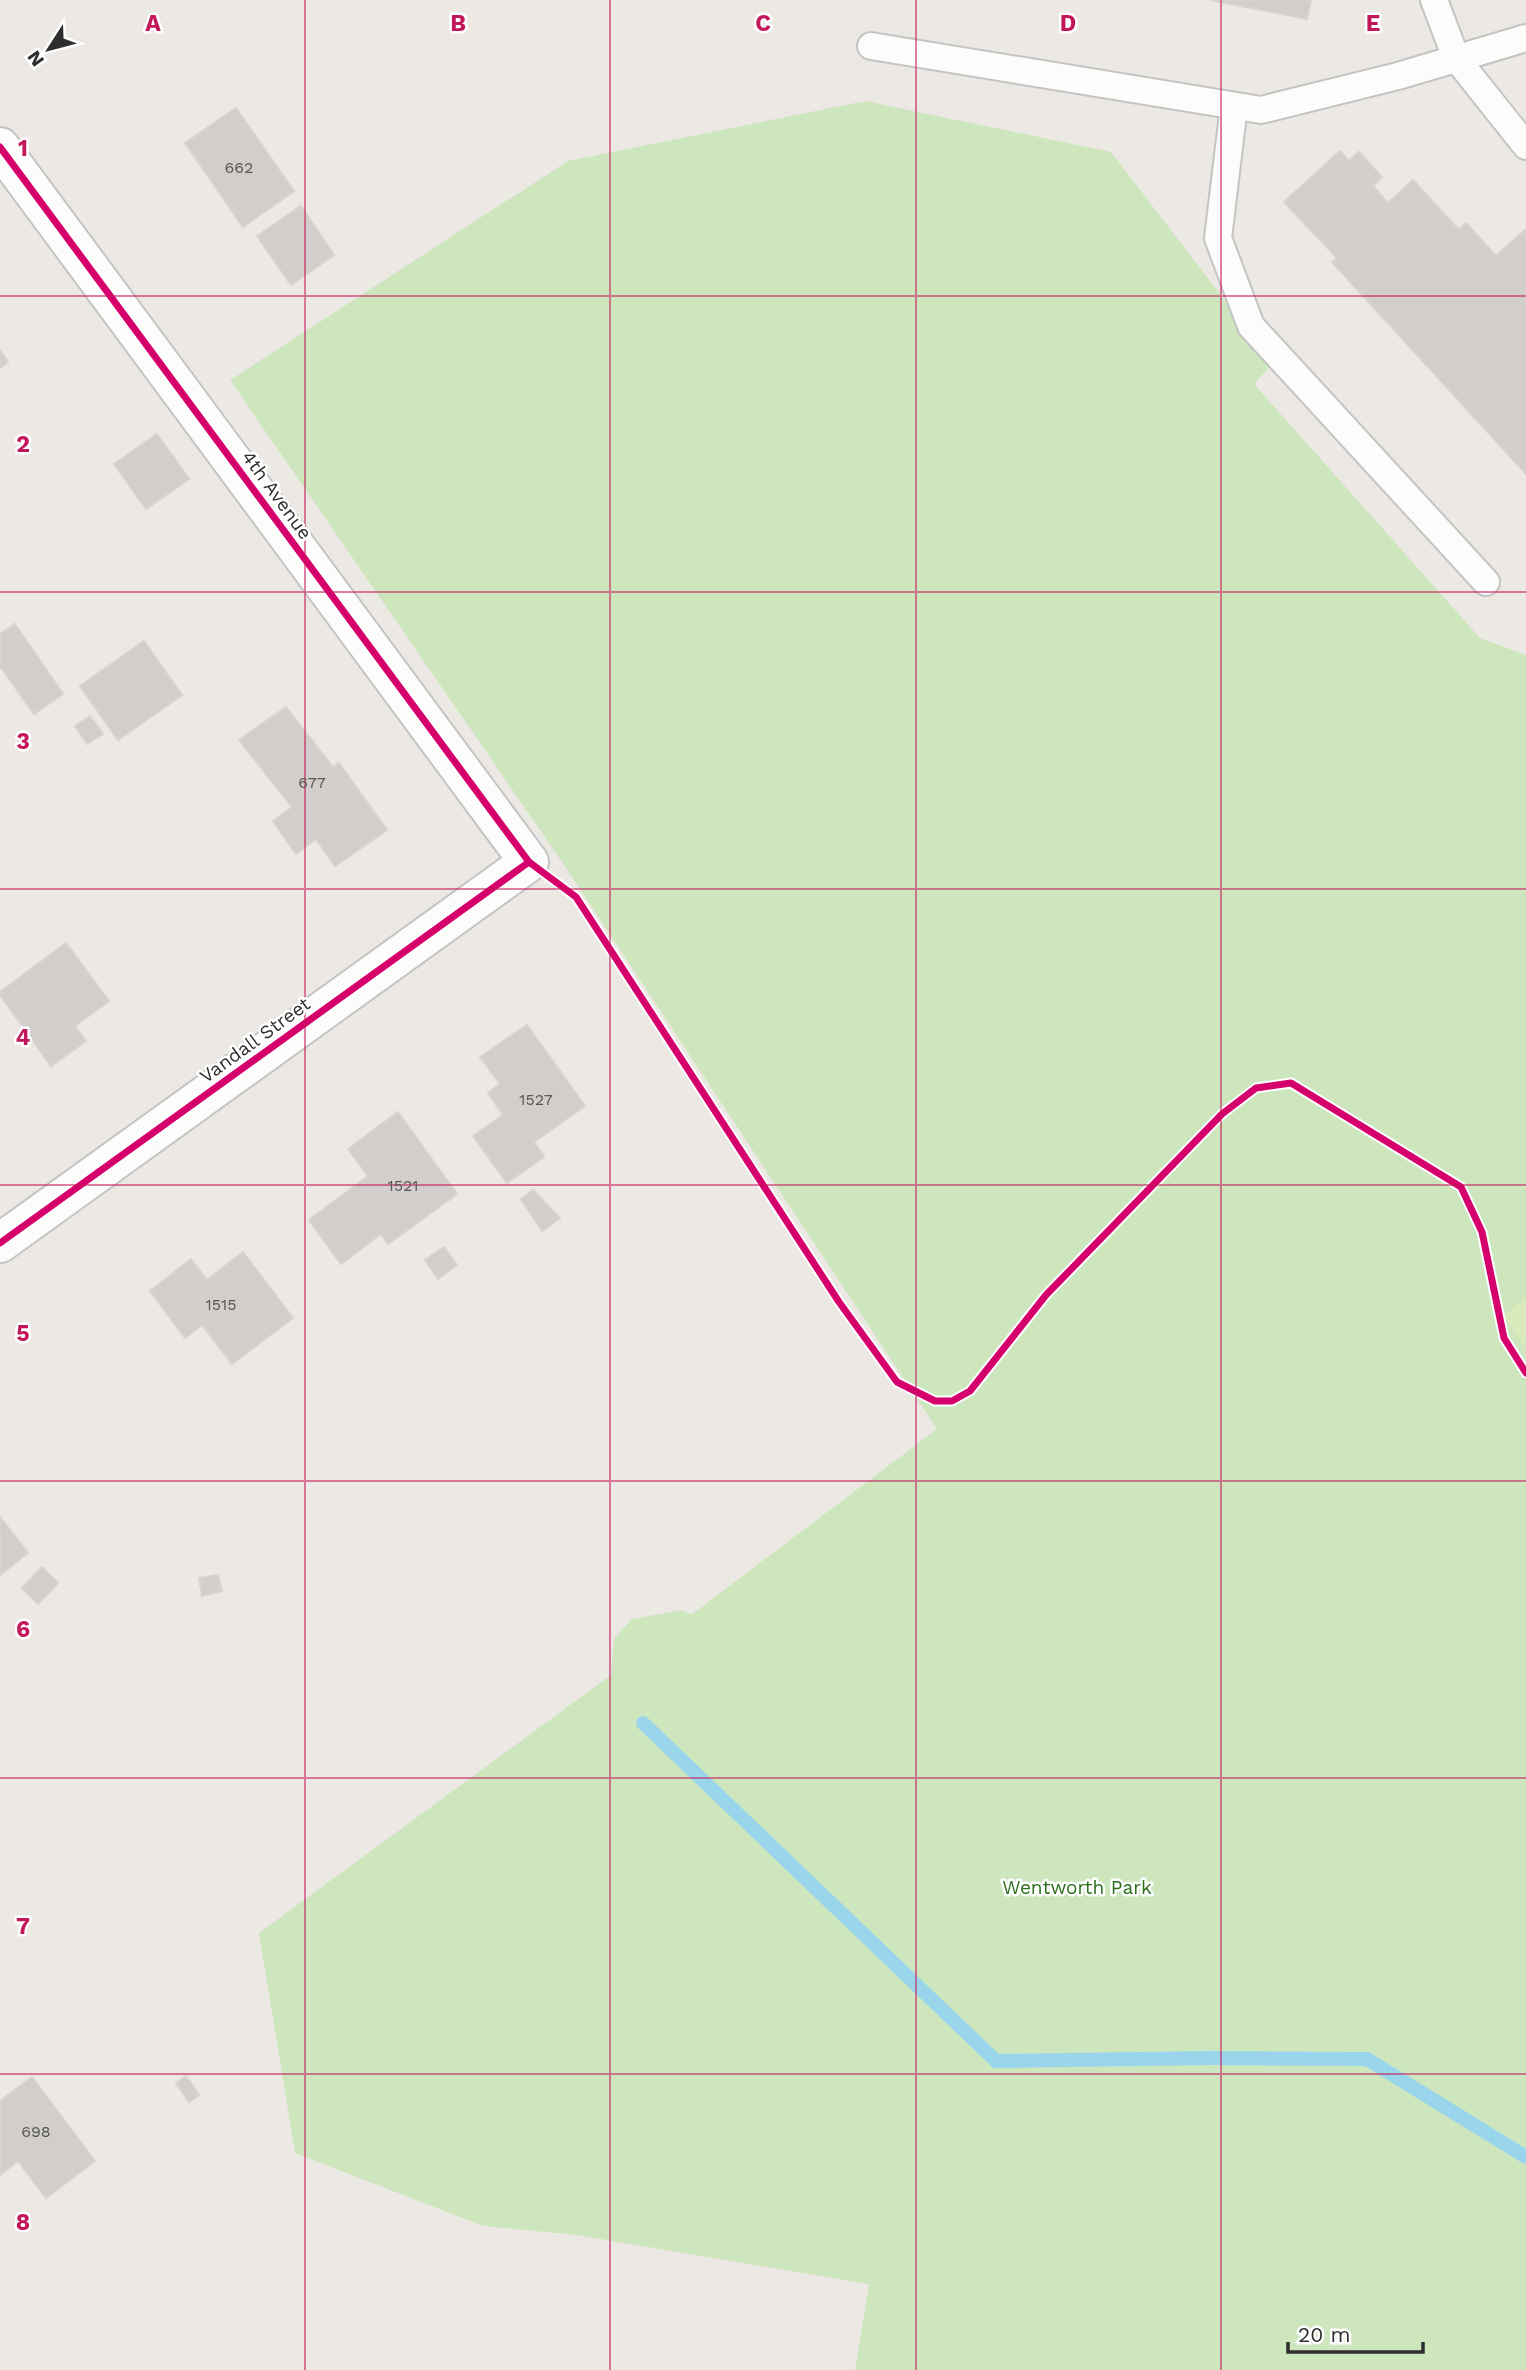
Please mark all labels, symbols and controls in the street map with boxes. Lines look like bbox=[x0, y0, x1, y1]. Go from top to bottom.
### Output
text: A bbox=[145, 10, 161, 37]
text: B bbox=[450, 10, 466, 37]
text: C bbox=[755, 10, 771, 37]
text: D bbox=[1060, 10, 1076, 37]
text: E bbox=[1366, 10, 1380, 37]
north arrow bbox=[14, 14, 84, 84]
text: N bbox=[22, 46, 49, 71]
text: 1 bbox=[18, 135, 28, 162]
house number: 662 bbox=[225, 158, 253, 177]
text: 2 bbox=[16, 431, 30, 458]
street label: 4th Avenue bbox=[237, 446, 317, 544]
text: 3 bbox=[16, 728, 30, 755]
house number: 677 bbox=[298, 773, 326, 792]
street label: Vandall Street bbox=[195, 992, 315, 1088]
text: 4 bbox=[16, 1024, 31, 1051]
house number: 1527 bbox=[519, 1090, 553, 1109]
house number: 1521 bbox=[387, 1176, 419, 1195]
house number: 1515 bbox=[205, 1295, 237, 1314]
text: 5 bbox=[16, 1320, 30, 1347]
text: 6 bbox=[16, 1616, 30, 1643]
park label: Wentworth Park bbox=[1002, 1876, 1152, 1899]
text: 7 bbox=[16, 1913, 30, 1940]
house number: 698 bbox=[21, 2122, 51, 2141]
text: 8 bbox=[16, 2209, 30, 2236]
scale bar bbox=[1288, 2310, 1423, 2354]
text: 20 m bbox=[1298, 2322, 1350, 2347]

